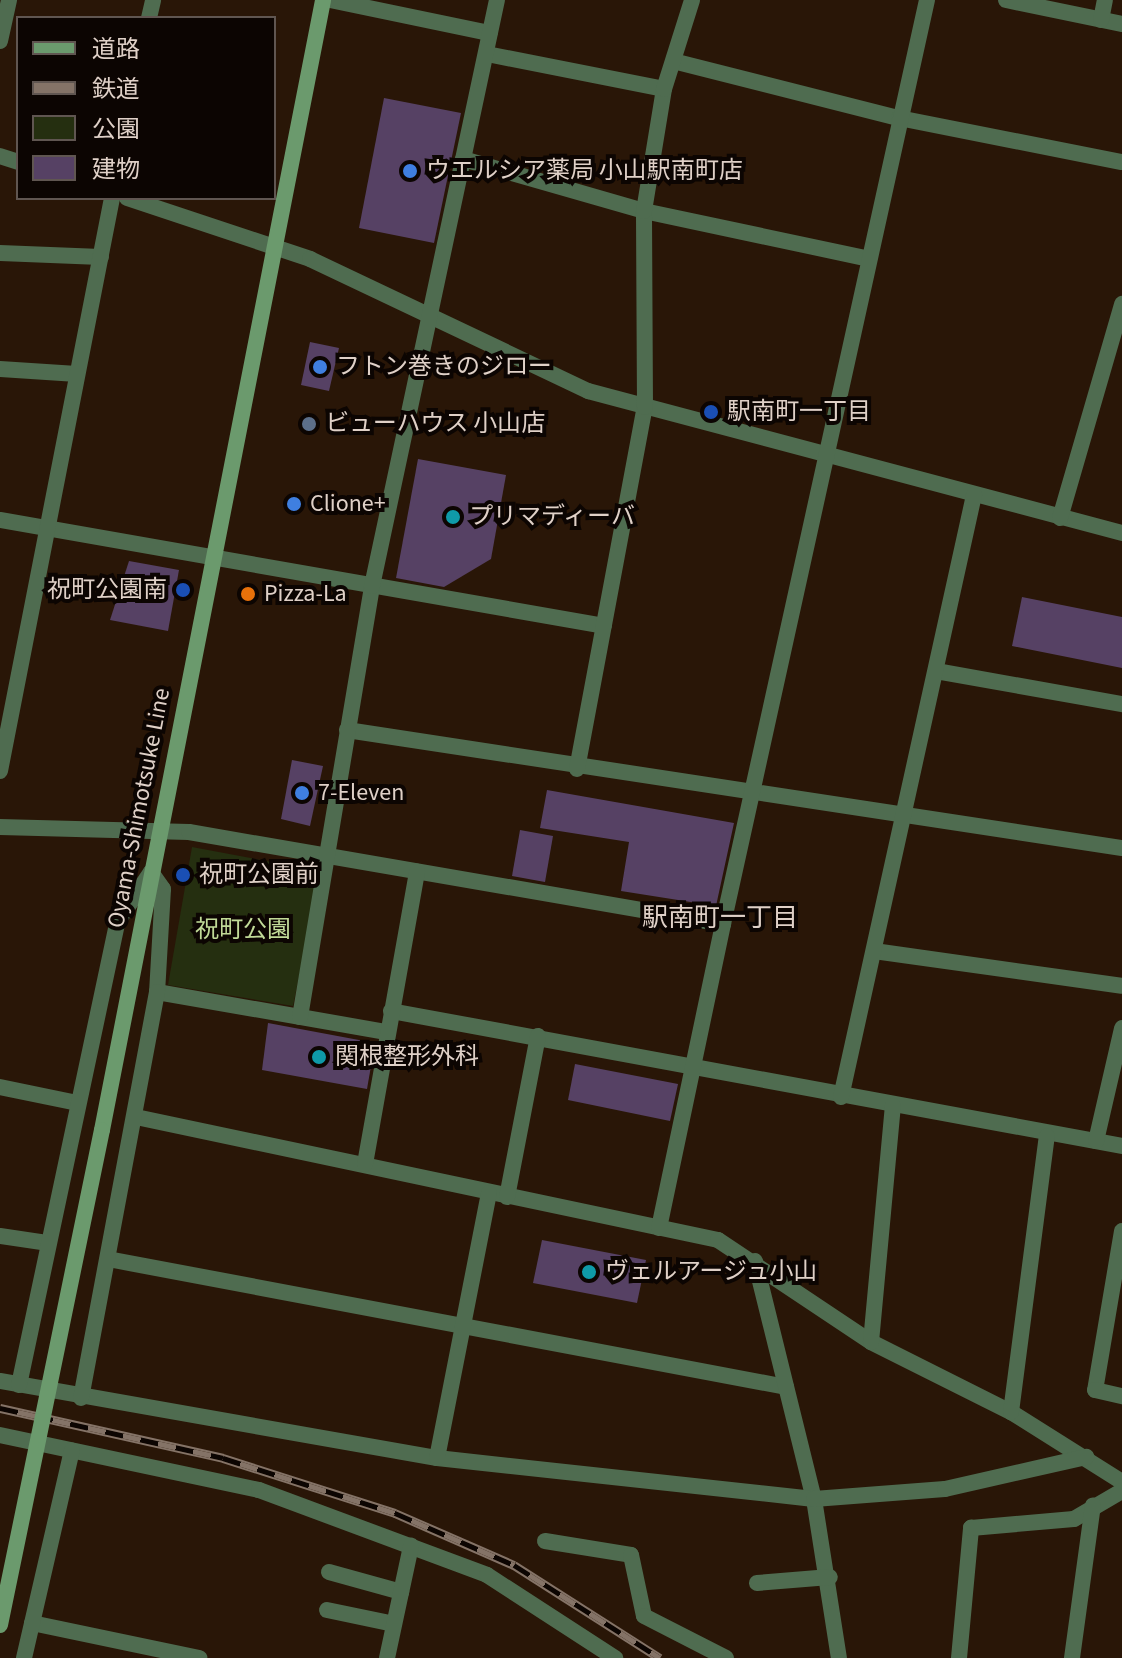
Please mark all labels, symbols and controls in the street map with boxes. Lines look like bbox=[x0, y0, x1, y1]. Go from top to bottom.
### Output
legend bbox=[16, 16, 276, 200]
text: 道路 bbox=[92, 32, 140, 67]
text: 鉄道 bbox=[92, 72, 140, 107]
text: 公園 bbox=[92, 112, 140, 147]
text: 建物 bbox=[92, 152, 140, 187]
place label: ウエルシア薬局 小山駅南町店 bbox=[426, 157, 743, 185]
marker: ウエルシア薬局 小山駅南町店 bbox=[401, 162, 419, 180]
place label: フトン巻きのジロー bbox=[336, 353, 552, 381]
marker: フトン巻きのジロー bbox=[311, 358, 329, 376]
place label: 駅南町一丁目 bbox=[727, 398, 871, 426]
marker: 駅南町一丁目 bbox=[702, 403, 720, 421]
place label: ビューハウス 小山店 bbox=[325, 410, 546, 438]
marker: ビューハウス 小山店 bbox=[300, 415, 318, 433]
place label: Clione+ bbox=[310, 490, 386, 518]
marker: Clione+ bbox=[285, 495, 303, 513]
place label: プリマディーバ bbox=[469, 503, 637, 531]
marker: プリマディーバ bbox=[444, 508, 462, 526]
place label: 祝町公園南 bbox=[47, 576, 167, 604]
place label: Pizza-La bbox=[264, 580, 347, 608]
marker: 祝町公園南 bbox=[174, 581, 192, 599]
marker: Pizza-La bbox=[239, 585, 257, 603]
street label: Oyama-Shimotsuke Line bbox=[102, 686, 176, 930]
place label: 7-Eleven bbox=[318, 779, 404, 807]
marker: 7-Eleven bbox=[293, 784, 311, 802]
place label: 祝町公園前 bbox=[199, 861, 319, 889]
marker: 祝町公園前 bbox=[174, 866, 192, 884]
district label: 駅南町一丁目 bbox=[642, 902, 798, 934]
park label: 祝町公園 bbox=[195, 916, 291, 944]
place label: 関根整形外科 bbox=[335, 1043, 479, 1071]
marker: 関根整形外科 bbox=[310, 1048, 328, 1066]
place label: ヴェルアージュ小山 bbox=[605, 1258, 820, 1286]
marker: ヴェルアージュ小山 bbox=[580, 1263, 598, 1281]

